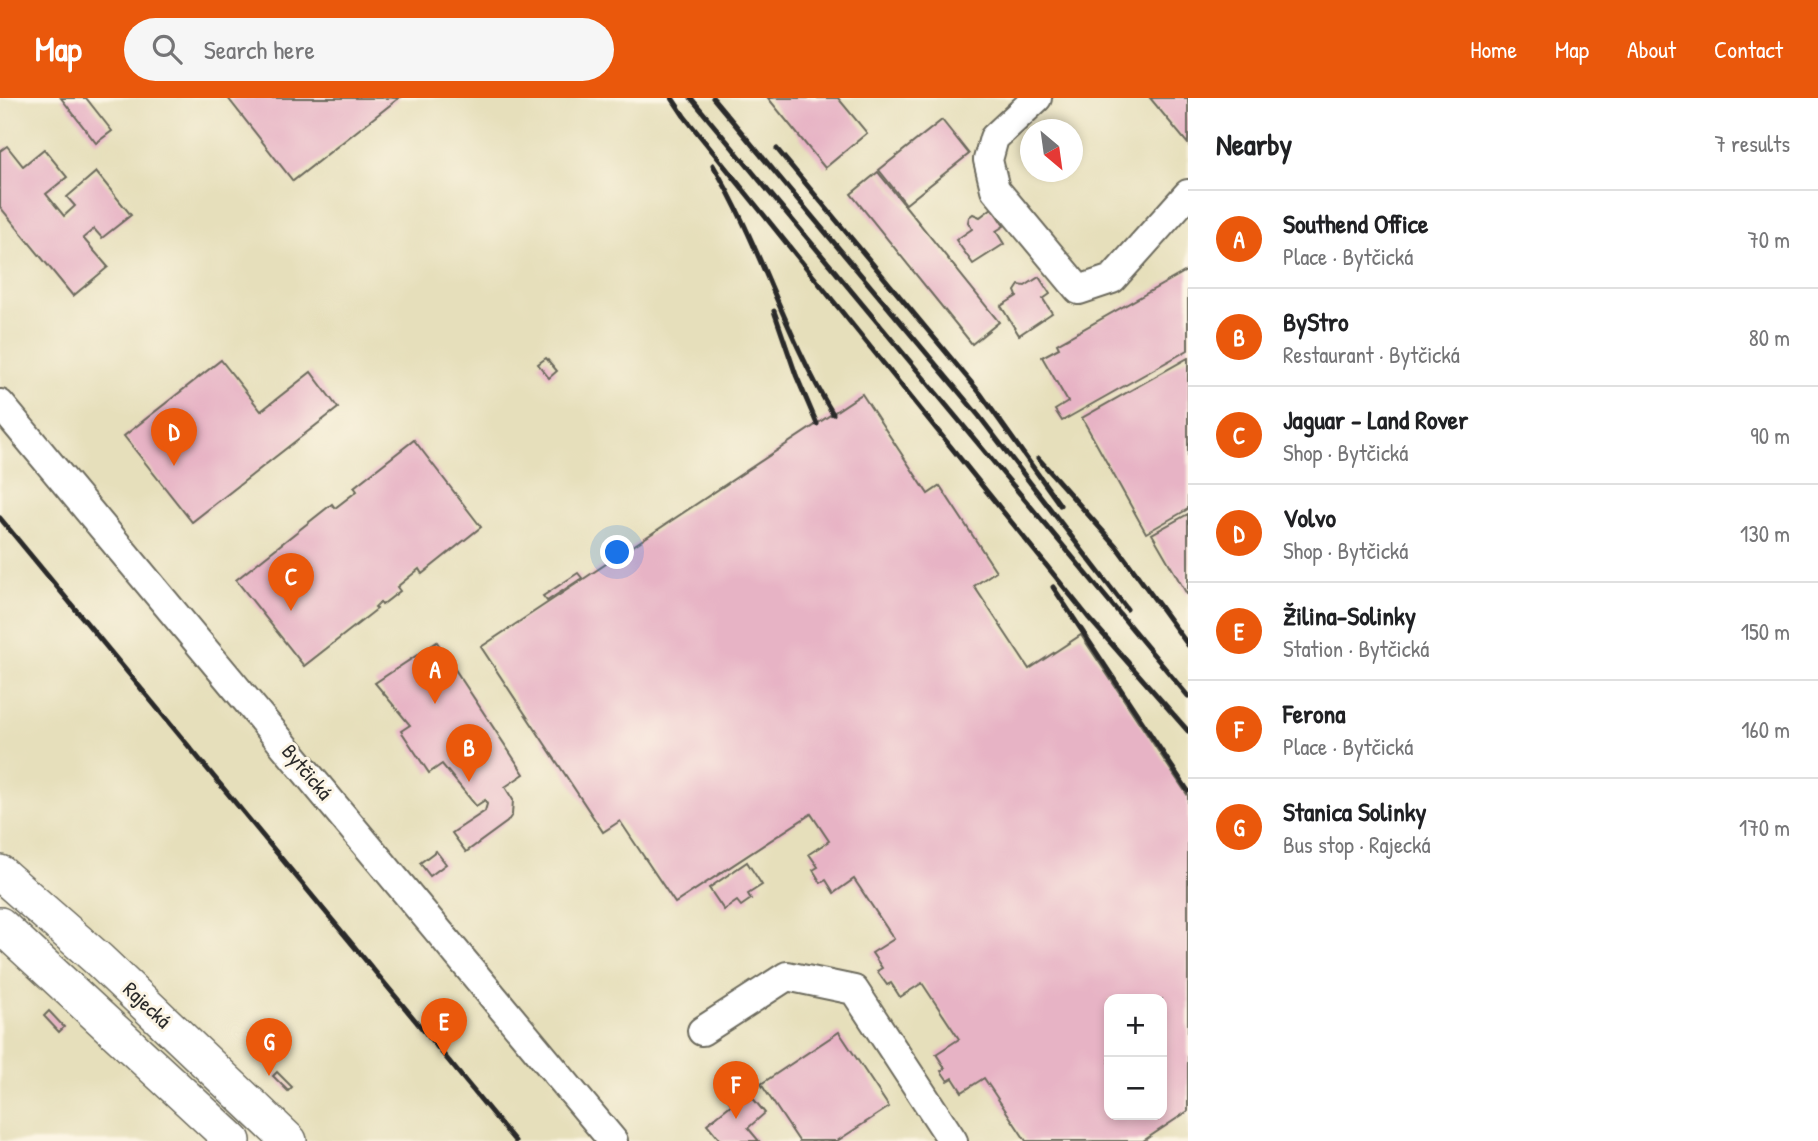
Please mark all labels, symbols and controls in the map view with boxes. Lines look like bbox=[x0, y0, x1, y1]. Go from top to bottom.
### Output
search box bbox=[124, 18, 614, 81]
text: Map bbox=[35, 27, 82, 71]
icon: search bbox=[148, 30, 186, 68]
text: Search here bbox=[204, 32, 315, 67]
text: Home bbox=[1470, 33, 1517, 65]
text: Map bbox=[1555, 33, 1589, 65]
text: About bbox=[1627, 33, 1676, 65]
text: Contact bbox=[1714, 33, 1783, 65]
north arrow bbox=[1020, 119, 1083, 182]
text: Nearby bbox=[1216, 124, 1292, 164]
text: 7 results bbox=[1714, 128, 1790, 159]
text: Southend Office bbox=[1283, 206, 1428, 241]
text: A bbox=[1233, 224, 1245, 255]
text: 70 m bbox=[1747, 224, 1790, 255]
text: Place · Bytčická bbox=[1283, 241, 1413, 272]
text: ByStro bbox=[1283, 304, 1349, 339]
text: B bbox=[1233, 322, 1245, 353]
text: 80 m bbox=[1749, 322, 1790, 353]
text: Restaurant · Bytčická bbox=[1283, 339, 1460, 370]
text: Jaguar - Land Rover bbox=[1283, 402, 1468, 437]
pin: D bbox=[151, 408, 197, 466]
text: C bbox=[1233, 420, 1245, 451]
text: 90 m bbox=[1750, 420, 1790, 451]
text: Shop · Bytčická bbox=[1283, 437, 1408, 468]
text: Volvo bbox=[1283, 500, 1336, 535]
text: D bbox=[1234, 518, 1244, 549]
text: 130 m bbox=[1740, 518, 1790, 549]
your location bbox=[600, 535, 634, 569]
text: Shop · Bytčická bbox=[1283, 535, 1408, 566]
pin: C bbox=[268, 553, 314, 611]
text: Žilina-Solinky bbox=[1283, 598, 1416, 633]
text: E bbox=[1234, 616, 1244, 647]
text: 150 m bbox=[1741, 616, 1790, 647]
text: Station · Bytčická bbox=[1283, 633, 1429, 664]
pin: A bbox=[412, 646, 458, 704]
text: Ferona bbox=[1283, 696, 1346, 731]
text: F bbox=[1235, 714, 1243, 745]
text: 160 m bbox=[1741, 714, 1790, 745]
pin: B bbox=[446, 724, 492, 782]
text: Place · Bytčická bbox=[1283, 731, 1413, 762]
street label: Bytčická bbox=[275, 738, 339, 806]
text: Stanica Solinky bbox=[1283, 794, 1427, 829]
text: G bbox=[1233, 812, 1245, 843]
text: 170 m bbox=[1739, 812, 1790, 843]
text: Bus stop · Rajecká bbox=[1283, 829, 1431, 860]
street label: Rajecká bbox=[117, 975, 178, 1034]
map controls bbox=[1104, 994, 1167, 1120]
button: + bbox=[1104, 994, 1167, 1057]
pin: E bbox=[421, 998, 467, 1056]
pin: G bbox=[246, 1018, 292, 1076]
button: − bbox=[1104, 1057, 1167, 1120]
pin: F bbox=[713, 1061, 759, 1119]

